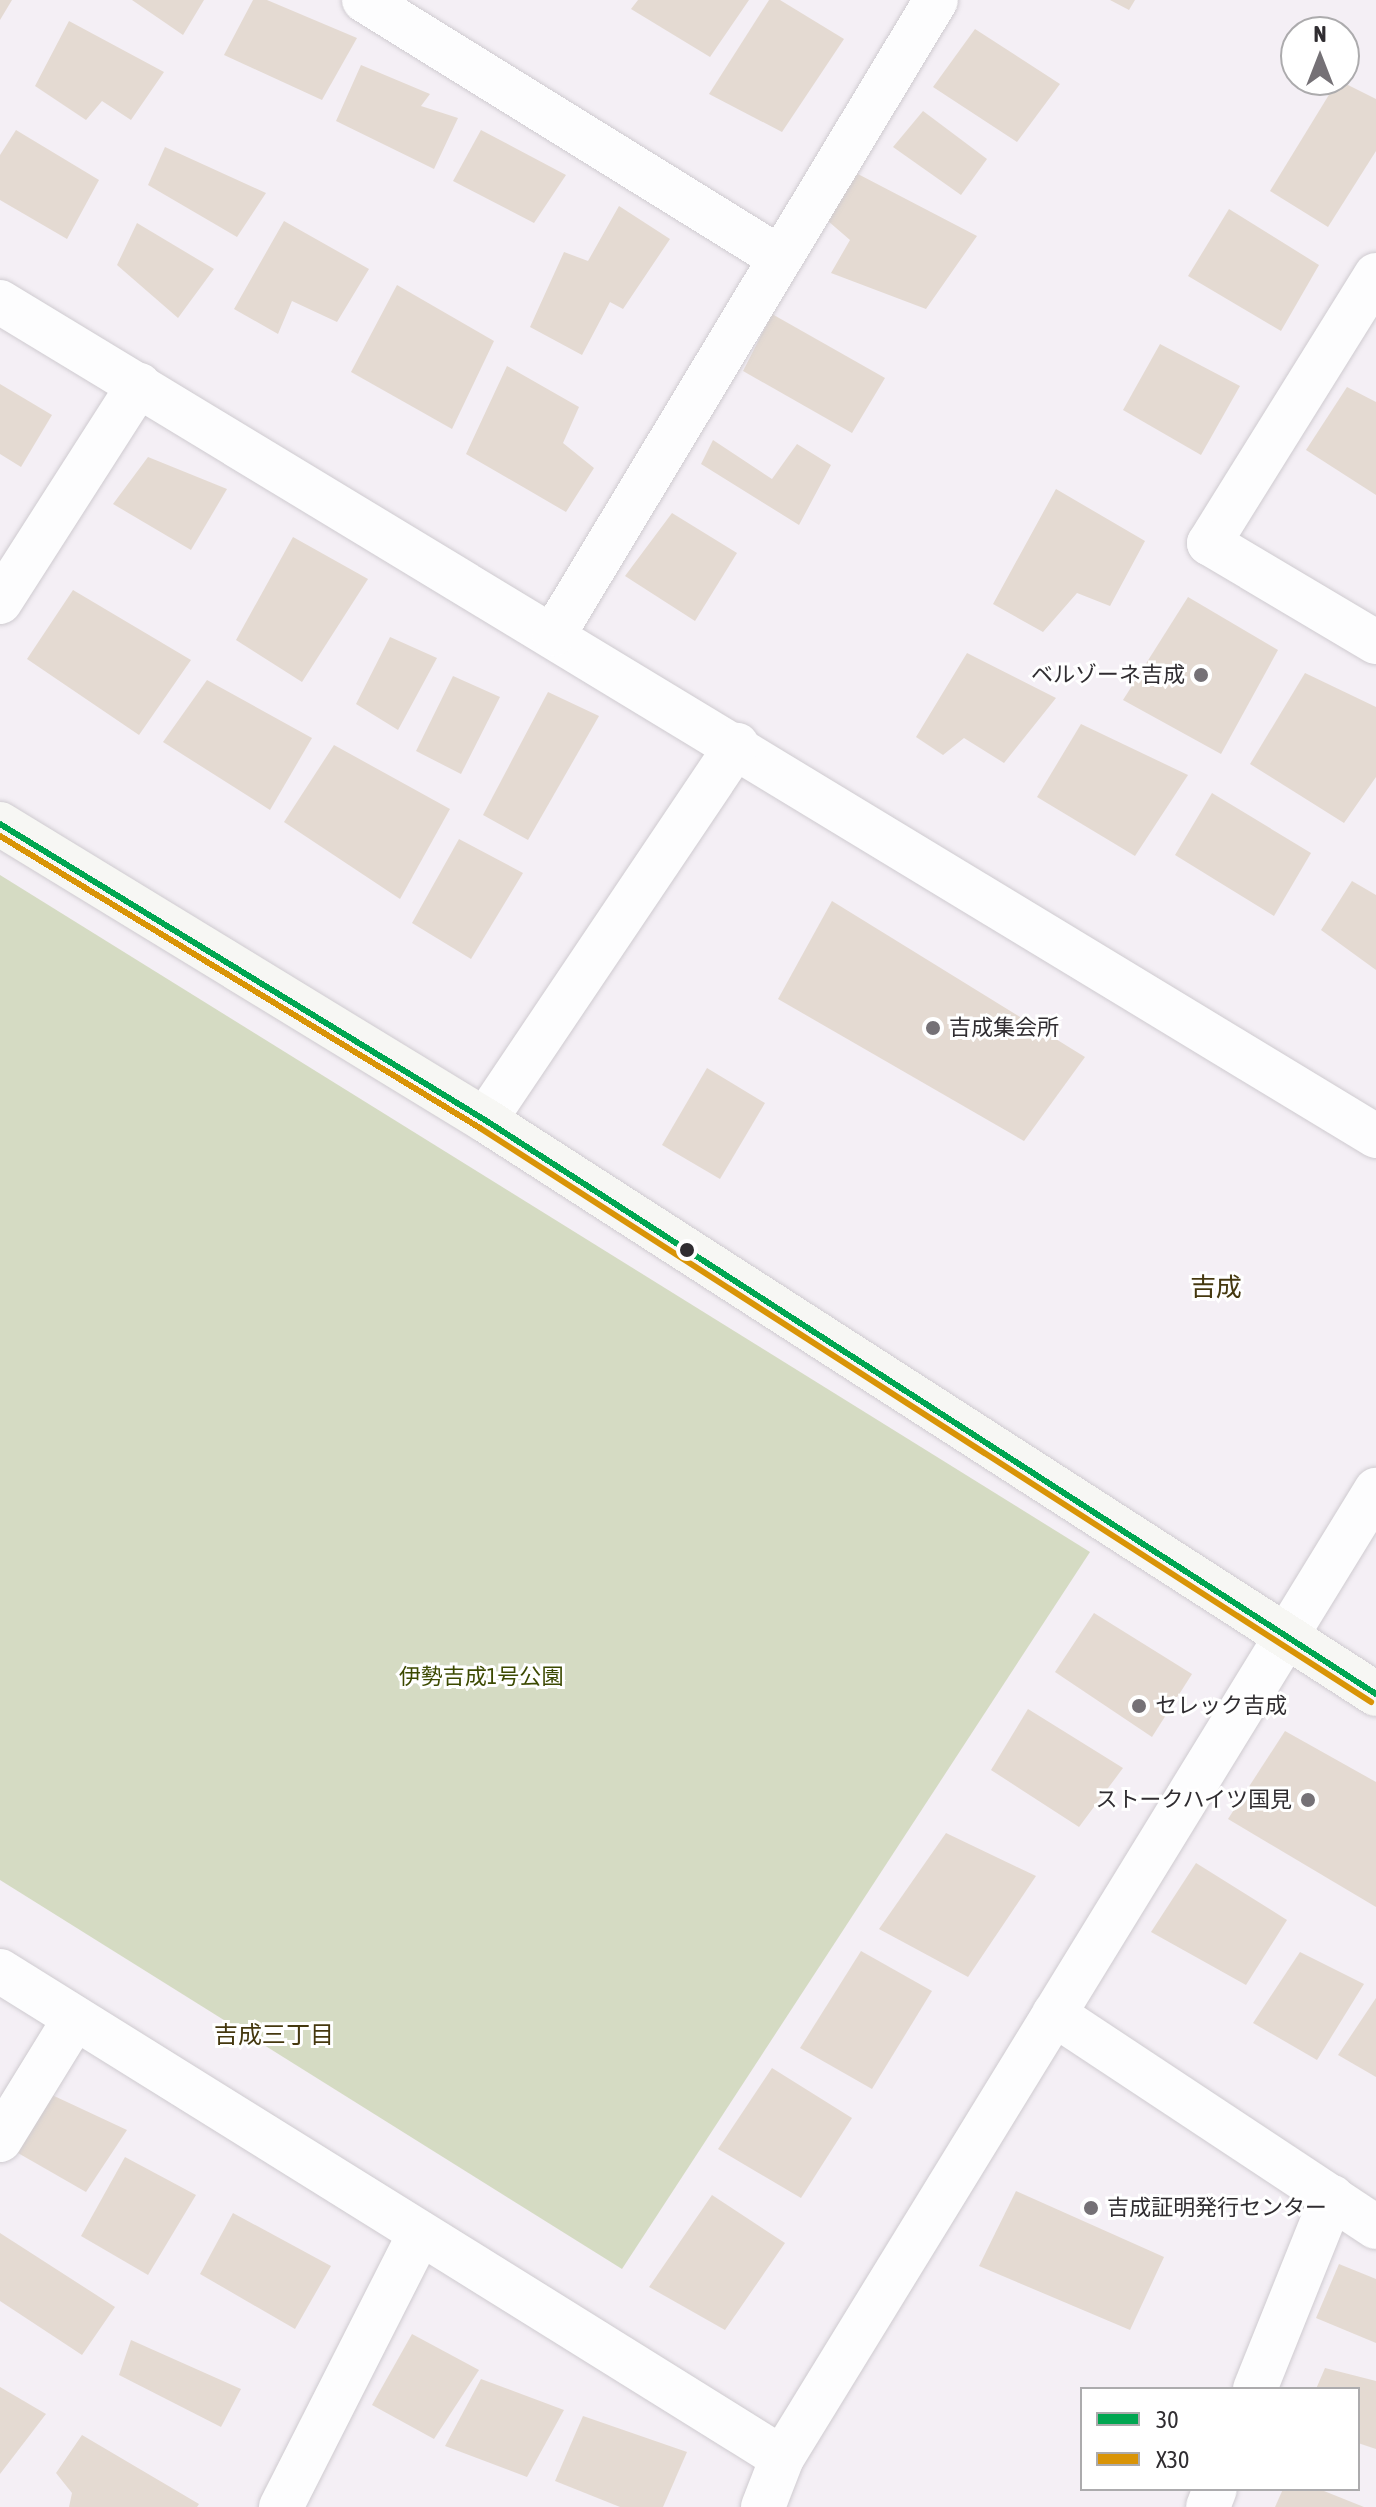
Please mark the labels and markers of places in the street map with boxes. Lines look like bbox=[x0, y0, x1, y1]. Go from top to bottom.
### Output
place label: ベルゾーネ吉成 bbox=[1031, 662, 1185, 688]
marker: ベルゾーネ吉成 bbox=[1192, 666, 1210, 684]
place label: 吉成集会所 bbox=[949, 1015, 1059, 1041]
marker: 吉成集会所 bbox=[924, 1019, 942, 1037]
unlabelled marker bbox=[679, 1242, 695, 1258]
place label: セレック吉成 bbox=[1155, 1693, 1287, 1719]
marker: セレック吉成 bbox=[1130, 1697, 1148, 1715]
place label: ストークハイツ国見 bbox=[1094, 1787, 1292, 1813]
marker: ストークハイツ国見 bbox=[1299, 1791, 1317, 1809]
place label: 吉成証明発行センター bbox=[1107, 2195, 1327, 2221]
marker: 吉成証明発行センター bbox=[1082, 2199, 1100, 2217]

